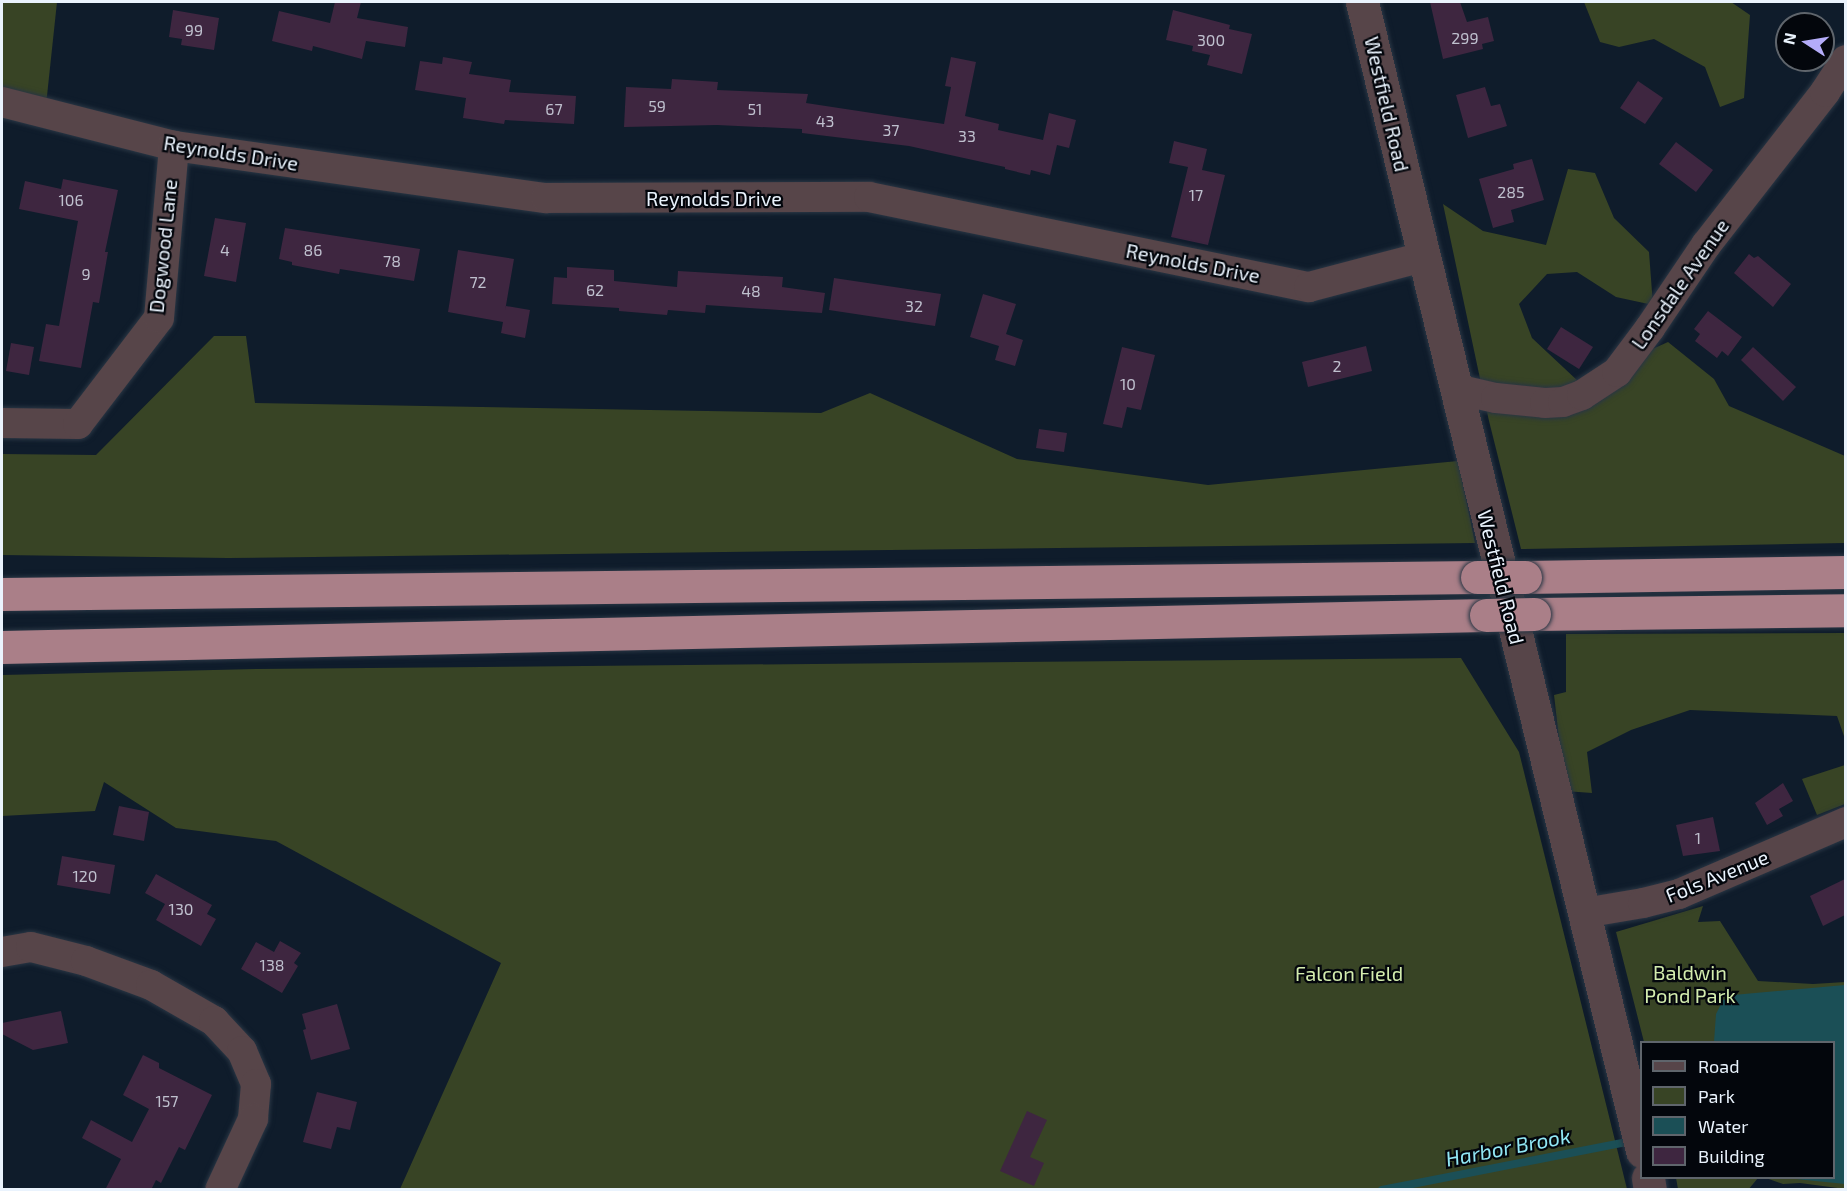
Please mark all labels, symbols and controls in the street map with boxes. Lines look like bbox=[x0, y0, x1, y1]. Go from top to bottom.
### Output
north arrow bbox=[1775, 12, 1835, 72]
house number: 99 bbox=[185, 20, 203, 40]
house number: 299 bbox=[1451, 28, 1479, 48]
house number: 300 bbox=[1197, 30, 1225, 50]
text: N bbox=[1778, 31, 1799, 46]
street label: Westfield Road bbox=[1360, 34, 1414, 174]
house number: 59 bbox=[648, 96, 666, 116]
house number: 67 bbox=[545, 99, 563, 119]
house number: 51 bbox=[748, 99, 762, 119]
house number: 43 bbox=[816, 111, 834, 131]
house number: 37 bbox=[882, 120, 900, 140]
house number: 33 bbox=[958, 126, 976, 146]
street label: Reynolds Drive bbox=[162, 131, 300, 175]
street label: Dogwood Lane bbox=[144, 178, 182, 314]
house number: 285 bbox=[1497, 182, 1525, 202]
house number: 17 bbox=[1189, 185, 1203, 205]
street label: Reynolds Drive bbox=[646, 186, 782, 210]
house number: 106 bbox=[58, 190, 84, 210]
street label: Lonsdale Avenue bbox=[1626, 214, 1734, 354]
street label: Reynolds Drive bbox=[1124, 238, 1262, 288]
house number: 4 bbox=[220, 240, 230, 260]
house number: 86 bbox=[304, 240, 322, 260]
house number: 78 bbox=[383, 251, 401, 271]
house number: 9 bbox=[81, 264, 91, 284]
house number: 72 bbox=[469, 272, 487, 292]
house number: 62 bbox=[586, 280, 604, 300]
house number: 48 bbox=[741, 281, 761, 301]
house number: 32 bbox=[905, 296, 923, 316]
house number: 2 bbox=[1333, 356, 1341, 376]
house number: 10 bbox=[1120, 374, 1136, 394]
street label: Westfield Road bbox=[1473, 507, 1529, 647]
house number: 1 bbox=[1695, 828, 1701, 848]
street label: Fols Avenue bbox=[1662, 844, 1772, 908]
house number: 120 bbox=[72, 866, 98, 886]
house number: 130 bbox=[169, 899, 193, 919]
house number: 138 bbox=[260, 955, 284, 975]
park label: Baldwin Pond Park bbox=[1644, 960, 1736, 1007]
park label: Falcon Field bbox=[1295, 961, 1403, 985]
legend bbox=[1640, 1041, 1835, 1179]
text: Road bbox=[1698, 1055, 1739, 1077]
text: Park bbox=[1698, 1085, 1735, 1107]
house number: 157 bbox=[155, 1091, 179, 1111]
text: Water bbox=[1698, 1115, 1748, 1137]
water label: Harbor Brook bbox=[1443, 1123, 1573, 1171]
text: Building bbox=[1698, 1145, 1765, 1167]

